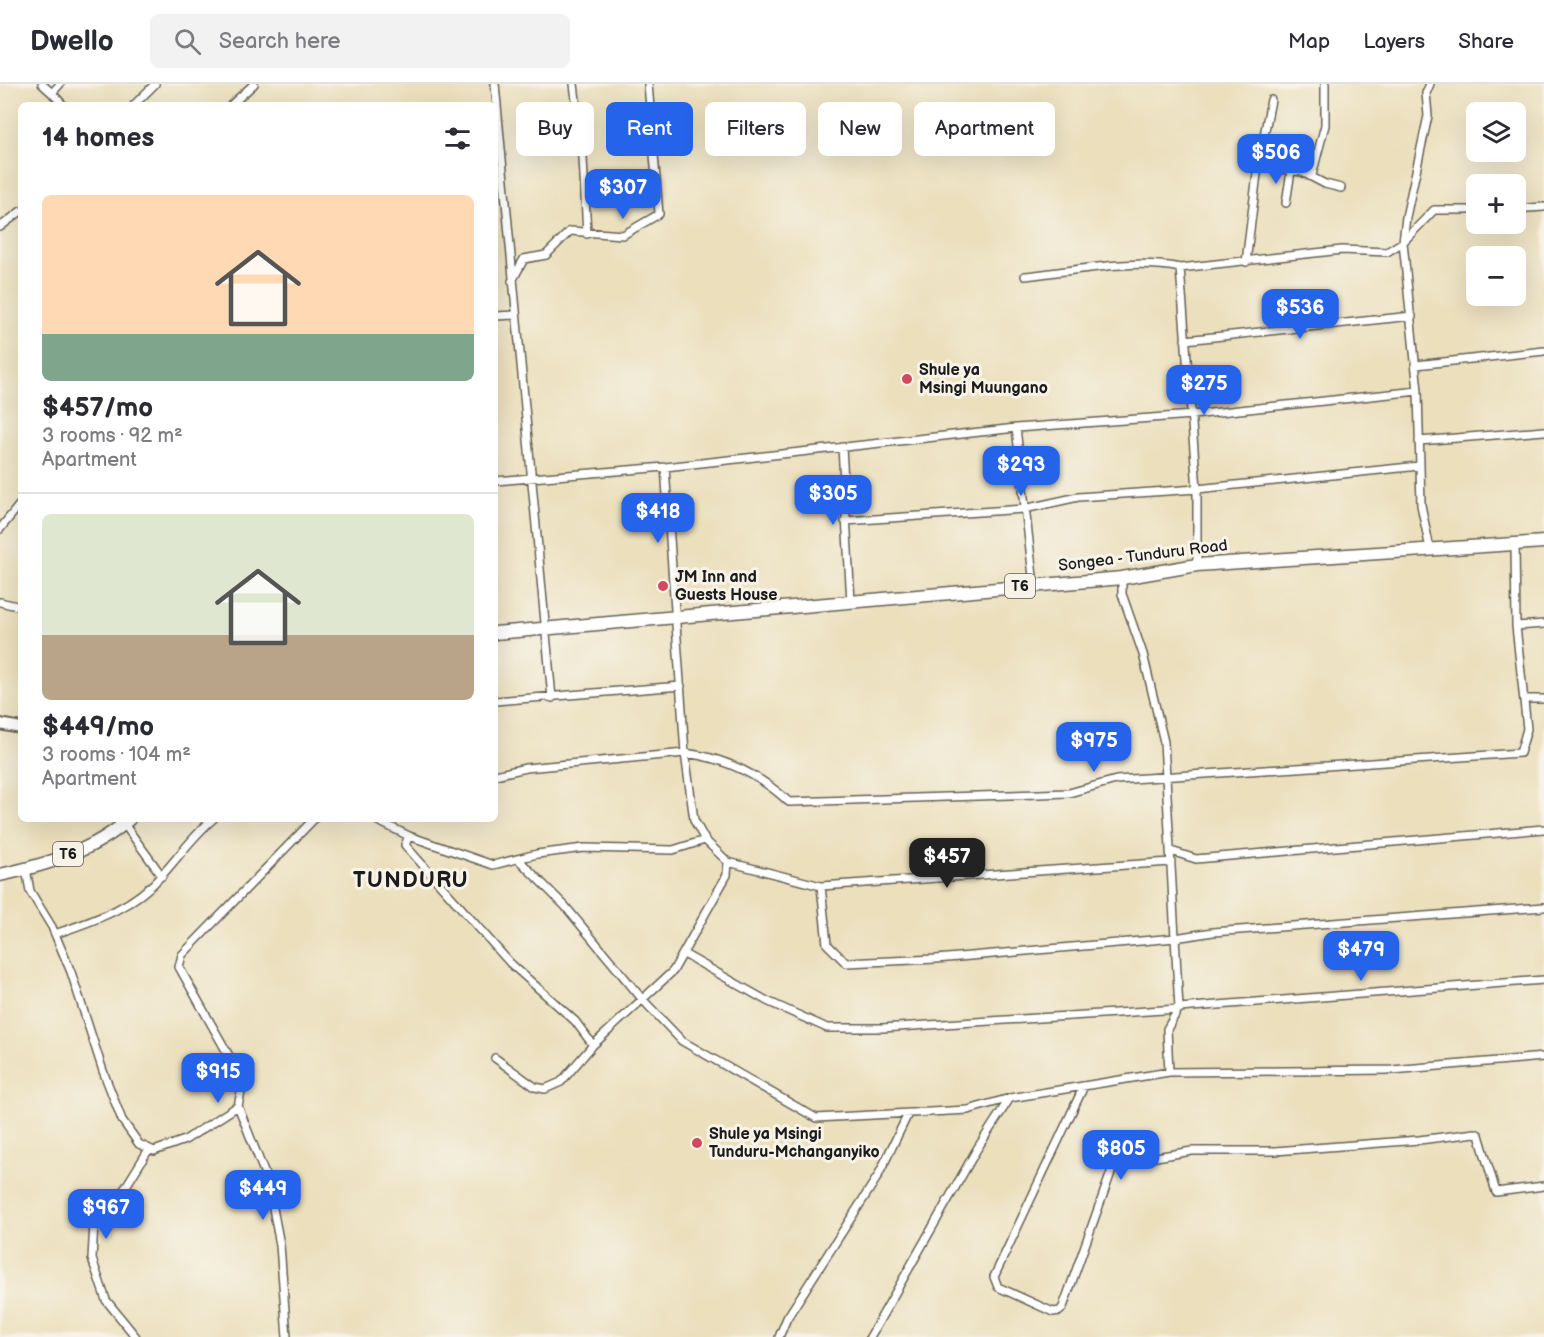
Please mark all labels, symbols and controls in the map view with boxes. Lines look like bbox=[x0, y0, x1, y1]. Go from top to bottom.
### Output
search box bbox=[150, 14, 570, 68]
text: Dwello bbox=[30, 25, 114, 58]
icon: search bbox=[171, 25, 204, 58]
text: Search here bbox=[219, 28, 341, 55]
text: Map bbox=[1288, 29, 1330, 54]
text: Layers bbox=[1363, 29, 1425, 54]
text: Share bbox=[1458, 29, 1514, 54]
chip: Buy bbox=[516, 102, 594, 156]
chip: Rent bbox=[606, 102, 693, 156]
chip: Filters bbox=[705, 102, 806, 156]
chip: New bbox=[818, 102, 902, 156]
chip: Apartment bbox=[914, 102, 1055, 156]
map controls bbox=[1466, 102, 1526, 306]
button: layers bbox=[1466, 102, 1526, 162]
icon: filters bbox=[441, 122, 474, 155]
text: 14 homes bbox=[42, 123, 154, 154]
pin: $506 bbox=[1240, 134, 1312, 185]
text: $506 bbox=[1251, 141, 1301, 165]
pin: $307 bbox=[587, 169, 659, 220]
button: + bbox=[1466, 174, 1526, 234]
text: $307 bbox=[599, 176, 647, 200]
icon: home bbox=[204, 234, 312, 342]
button: − bbox=[1466, 246, 1526, 306]
pin: $536 bbox=[1264, 289, 1336, 340]
text: $536 bbox=[1276, 296, 1324, 320]
place label: Shule ya Msingi Muungano bbox=[919, 361, 1048, 398]
pin: $275 bbox=[1168, 365, 1240, 416]
marker: Shule ya Msingi Muungano bbox=[900, 372, 914, 386]
text: $275 bbox=[1180, 372, 1228, 396]
text: $457/mo bbox=[42, 393, 153, 424]
text: 3 rooms · 92 m² bbox=[42, 424, 183, 448]
pin: $293 bbox=[985, 446, 1057, 497]
text: Apartment bbox=[42, 448, 137, 472]
text: $293 bbox=[997, 453, 1045, 477]
pin: $305 bbox=[797, 475, 869, 526]
text: $305 bbox=[809, 482, 857, 506]
pin: $418 bbox=[622, 493, 694, 544]
text: $418 bbox=[636, 500, 681, 524]
street label: Songea - Tunduru Road bbox=[1057, 536, 1229, 576]
icon: home bbox=[204, 553, 312, 661]
place label: JM Inn and Guests House bbox=[675, 568, 777, 605]
road number: T6 bbox=[1005, 574, 1035, 598]
marker: JM Inn and Guests House bbox=[656, 579, 670, 593]
text: $449/mo bbox=[42, 712, 154, 743]
pin: $975 bbox=[1058, 722, 1130, 773]
text: $975 bbox=[1070, 729, 1118, 753]
text: 3 rooms · 104 m² bbox=[42, 743, 191, 767]
text: Apartment bbox=[42, 767, 137, 791]
pin: $457 bbox=[911, 838, 983, 889]
road number: T6 bbox=[53, 842, 83, 866]
text: $457 bbox=[923, 845, 971, 869]
district label: TUNDURU bbox=[353, 867, 469, 894]
pin: $479 bbox=[1325, 931, 1397, 982]
text: $479 bbox=[1337, 938, 1385, 962]
pin: $915 bbox=[182, 1053, 254, 1104]
text: $915 bbox=[196, 1060, 240, 1084]
place label: Shule ya Msingi Tunduru-Mchanganyiko bbox=[709, 1125, 880, 1162]
pin: $805 bbox=[1085, 1130, 1157, 1181]
marker: Shule ya Msingi Tunduru-Mchanganyiko bbox=[690, 1136, 704, 1150]
text: $805 bbox=[1096, 1137, 1146, 1161]
pin: $449 bbox=[227, 1170, 299, 1221]
text: $449 bbox=[239, 1177, 287, 1201]
pin: $967 bbox=[70, 1189, 142, 1240]
text: $967 bbox=[82, 1196, 130, 1220]

